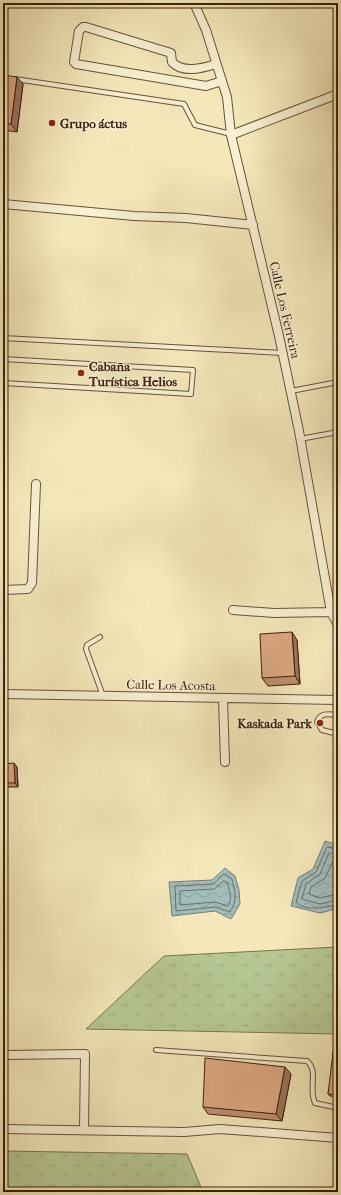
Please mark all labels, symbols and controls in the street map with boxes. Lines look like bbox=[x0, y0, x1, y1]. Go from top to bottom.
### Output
place label: Grupo áctus bbox=[60, 116, 127, 132]
marker: Grupo áctus bbox=[47, 118, 57, 128]
street label: Calle Los Ferreira bbox=[267, 260, 304, 361]
place label: Cabaña Turística Helios bbox=[88, 359, 177, 389]
marker: Cabaña Turística Helios bbox=[76, 368, 86, 378]
street label: Calle Los Acosta bbox=[126, 677, 217, 693]
place label: Kaskada Park bbox=[237, 716, 313, 731]
marker: Kaskada Park bbox=[315, 718, 325, 728]

